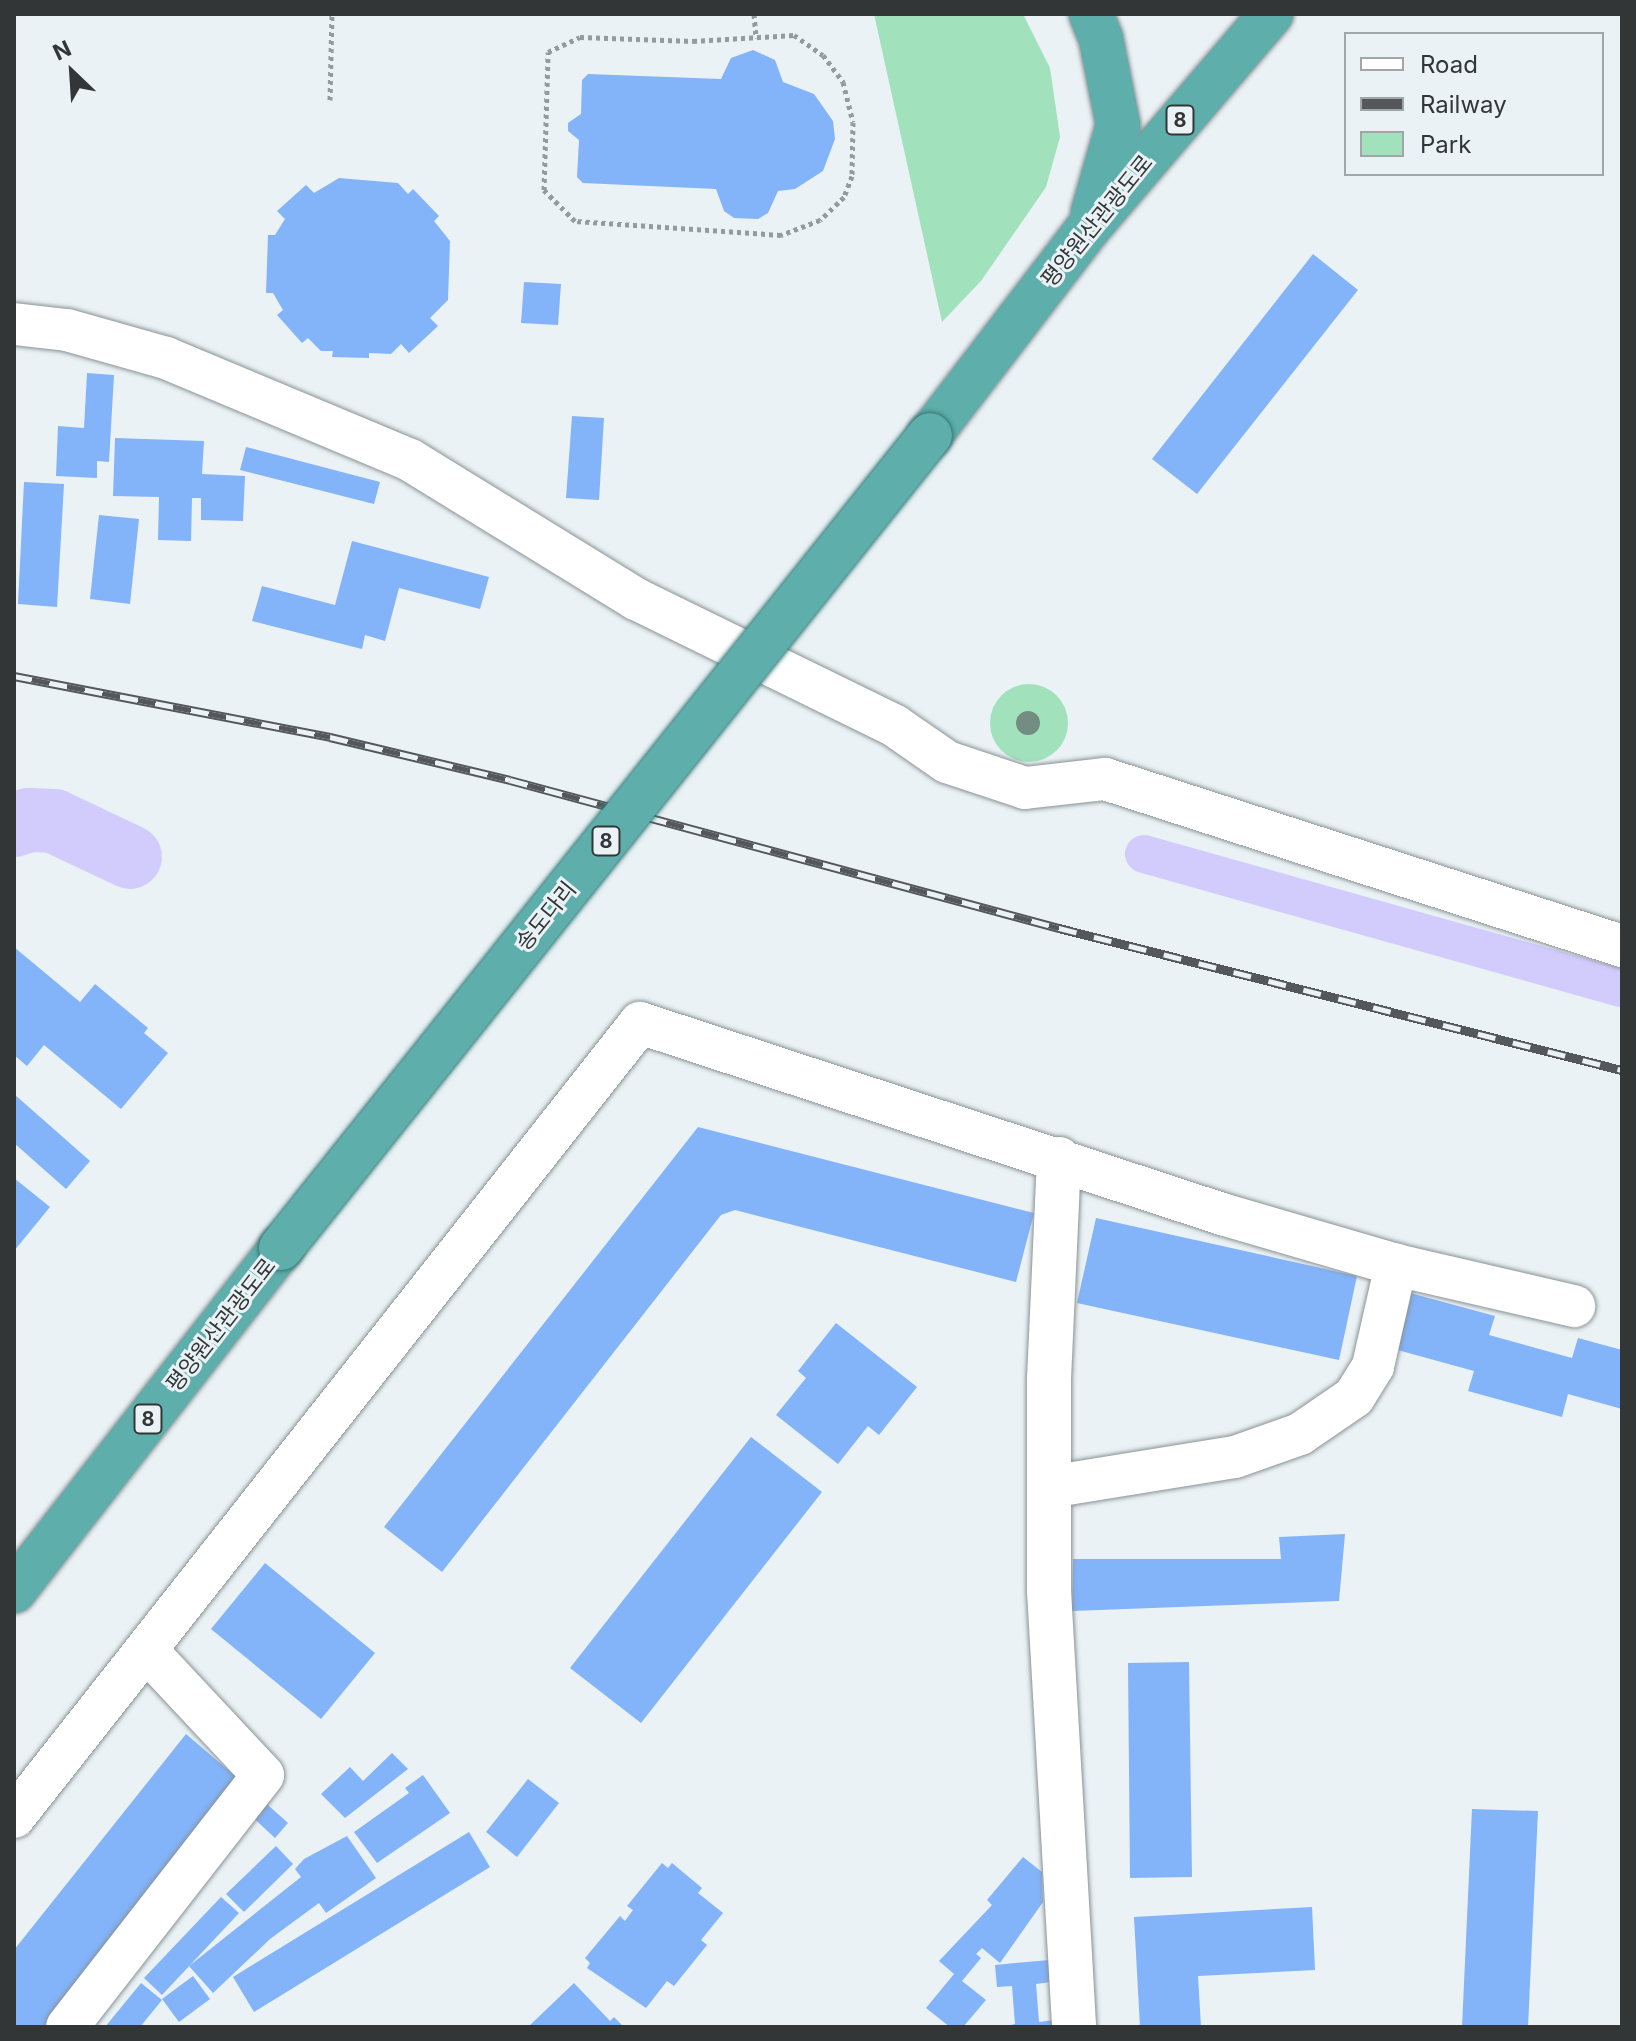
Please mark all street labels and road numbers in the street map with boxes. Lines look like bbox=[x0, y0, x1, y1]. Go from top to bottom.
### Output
road number: 8 bbox=[1164, 104, 1196, 136]
street label: 평양원산관광도로 bbox=[1036, 150, 1158, 292]
road number: 8 bbox=[590, 825, 622, 857]
street label: 송도다리 bbox=[510, 876, 582, 956]
street label: 평양원산관광도로 bbox=[161, 1253, 281, 1397]
road number: 8 bbox=[132, 1403, 164, 1435]

